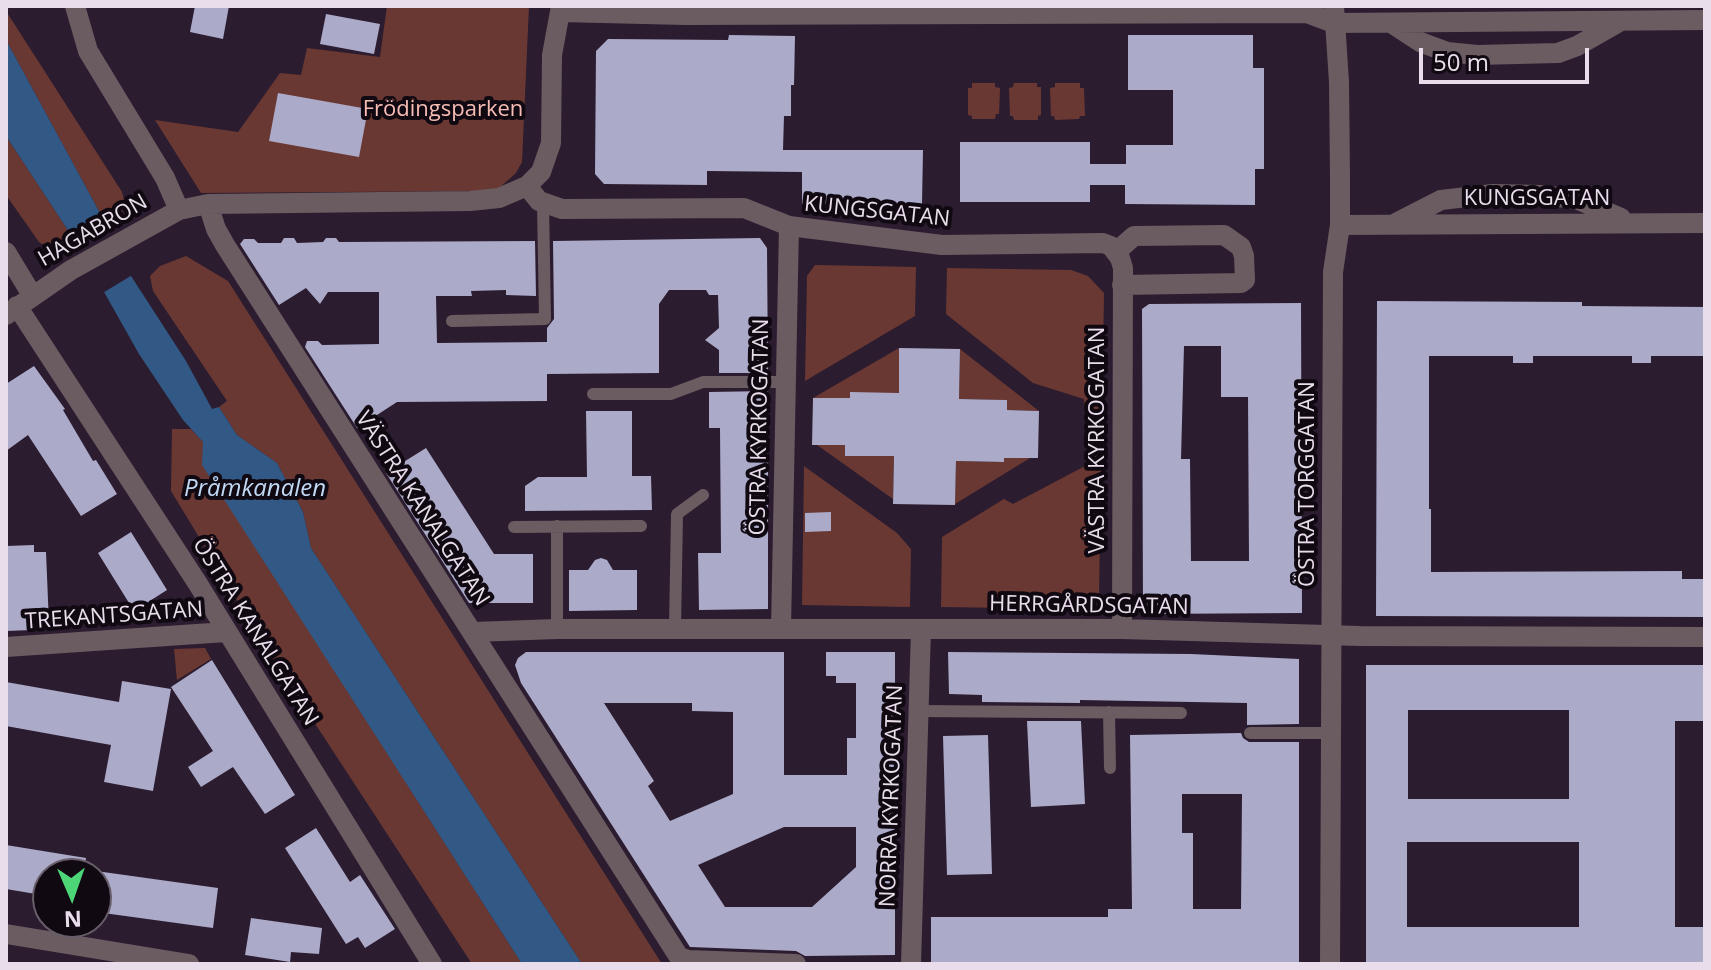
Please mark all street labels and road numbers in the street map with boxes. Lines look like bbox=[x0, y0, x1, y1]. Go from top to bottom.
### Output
street label: KUNGSGATAN bbox=[1464, 186, 1610, 212]
street label: HAGABRON bbox=[34, 189, 152, 273]
street label: KUNGSGATAN bbox=[803, 191, 951, 233]
street label: ÖSTRA KYRKOGATAN bbox=[745, 318, 775, 536]
street label: VÄSTRA KYRKOGATAN bbox=[1085, 327, 1111, 553]
street label: ÖSTRA TORGGATAN bbox=[1295, 381, 1321, 587]
street label: VÄSTRA KANALGATAN bbox=[349, 407, 495, 611]
street label: ÖSTRA KANALGATAN bbox=[186, 533, 324, 731]
street label: HERRGÅRDSGATAN bbox=[989, 591, 1189, 621]
street label: TREKANTSGATAN bbox=[24, 597, 204, 635]
street label: NORRA KYRKOGATAN bbox=[875, 684, 909, 908]

